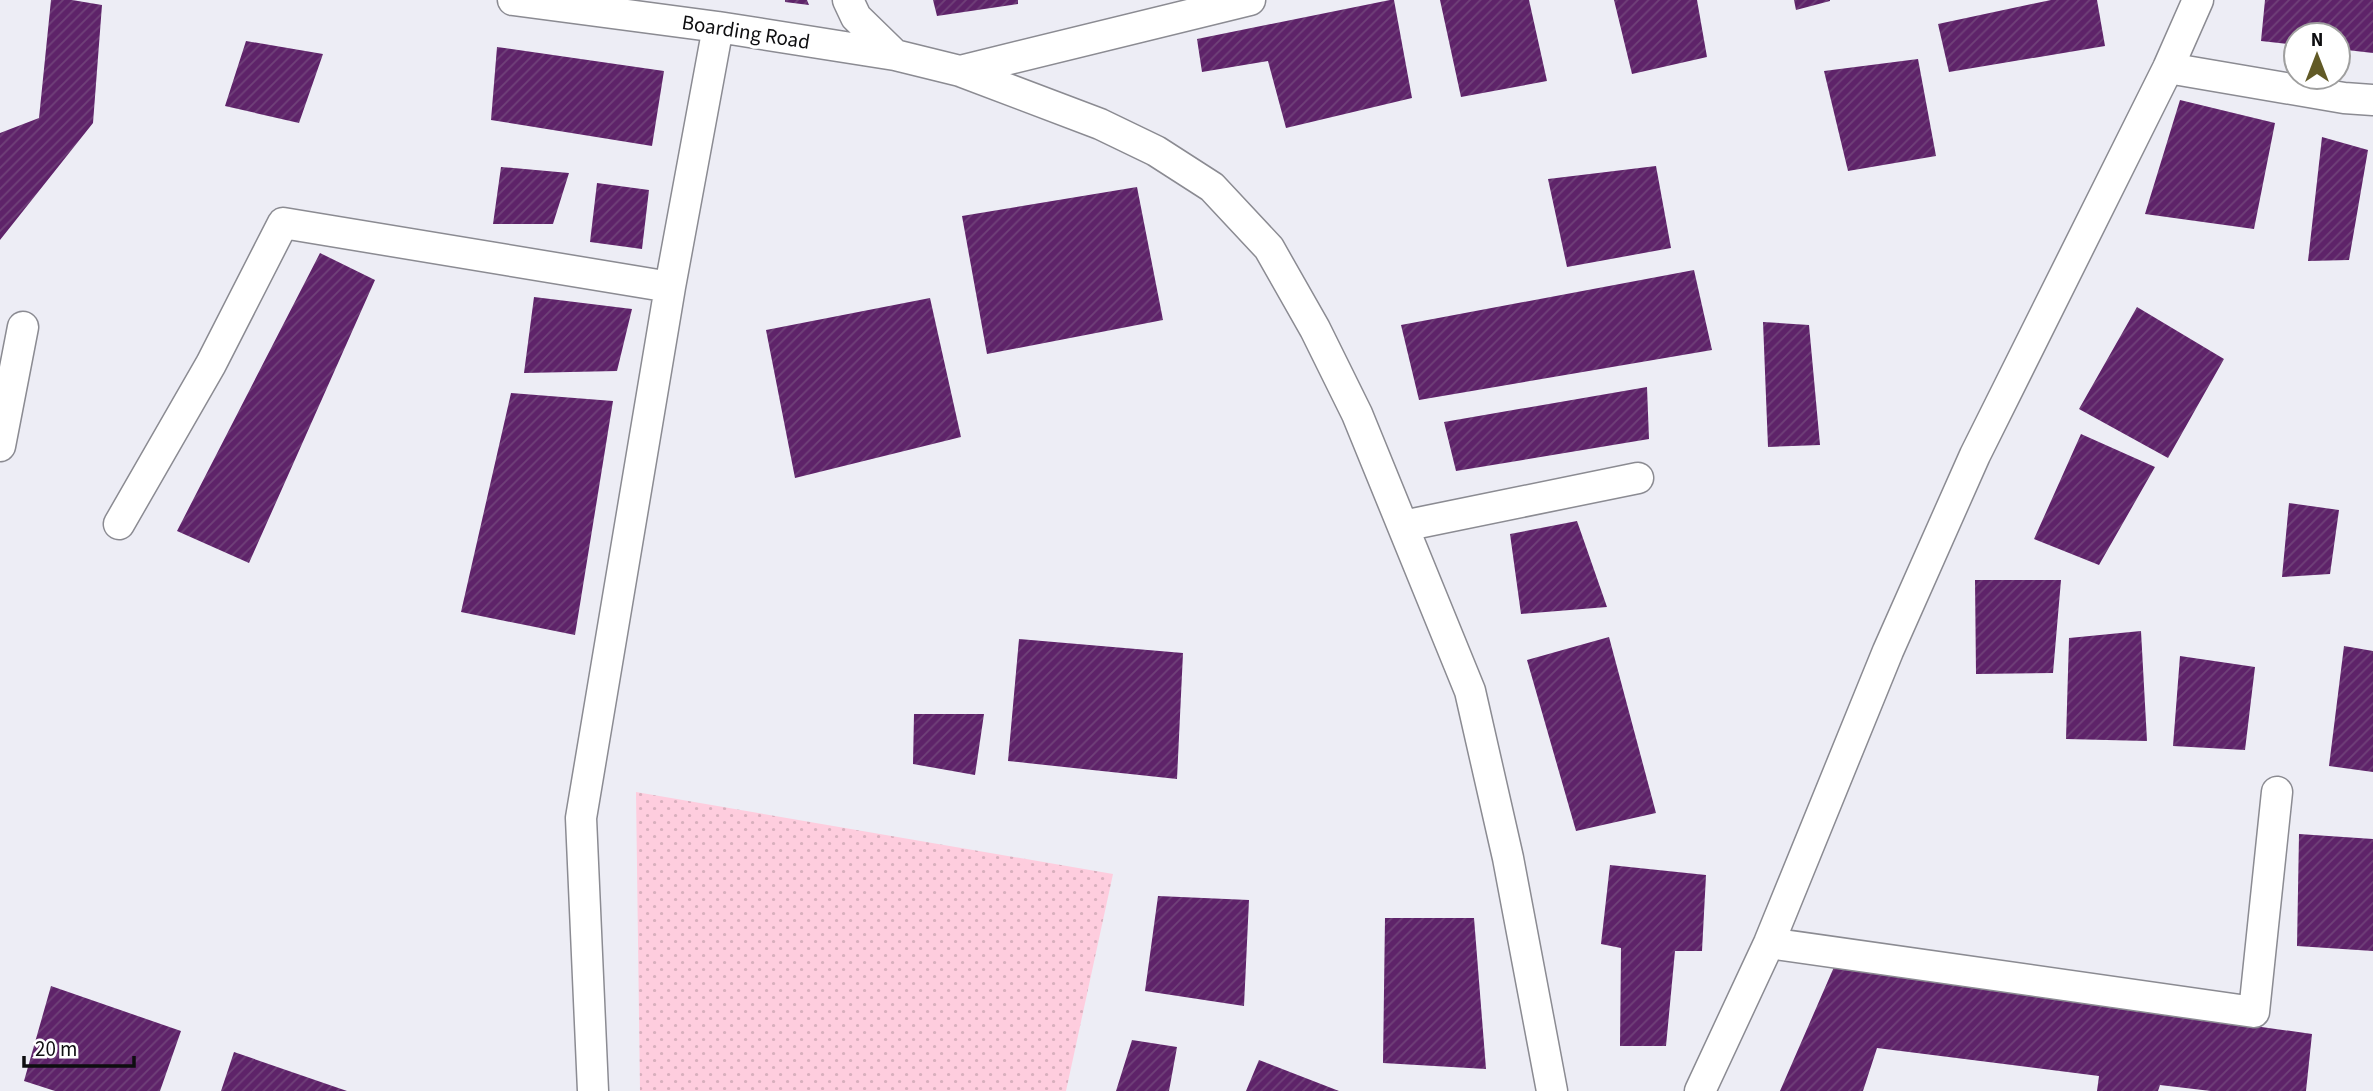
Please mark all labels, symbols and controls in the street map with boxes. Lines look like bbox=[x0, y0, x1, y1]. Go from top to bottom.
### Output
street label: Boarding Road bbox=[680, 7, 812, 57]
north arrow bbox=[2282, 21, 2352, 91]
text: N bbox=[2311, 27, 2323, 54]
scale bar bbox=[24, 1024, 135, 1068]
text: 20 m bbox=[35, 1034, 77, 1064]

